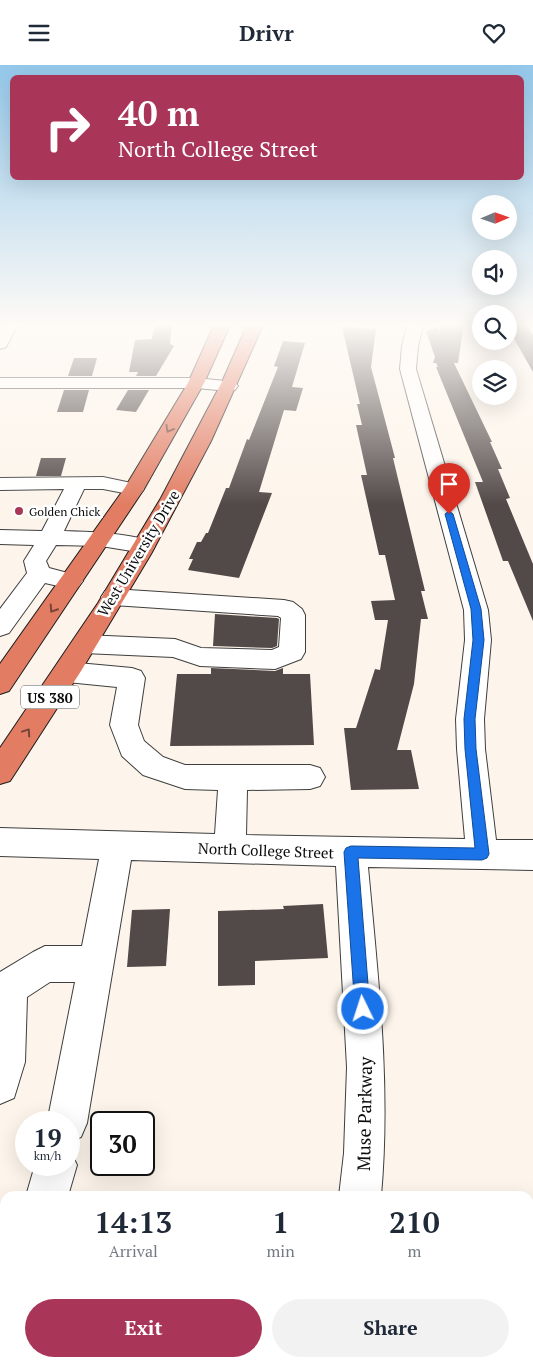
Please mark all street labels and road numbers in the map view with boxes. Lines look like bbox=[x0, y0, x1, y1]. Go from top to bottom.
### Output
street label: West University Drive bbox=[92, 486, 184, 620]
road number: US 380 bbox=[21, 685, 79, 709]
street label: North College Street bbox=[198, 838, 335, 862]
street label: Muse Parkway bbox=[351, 1056, 377, 1171]

